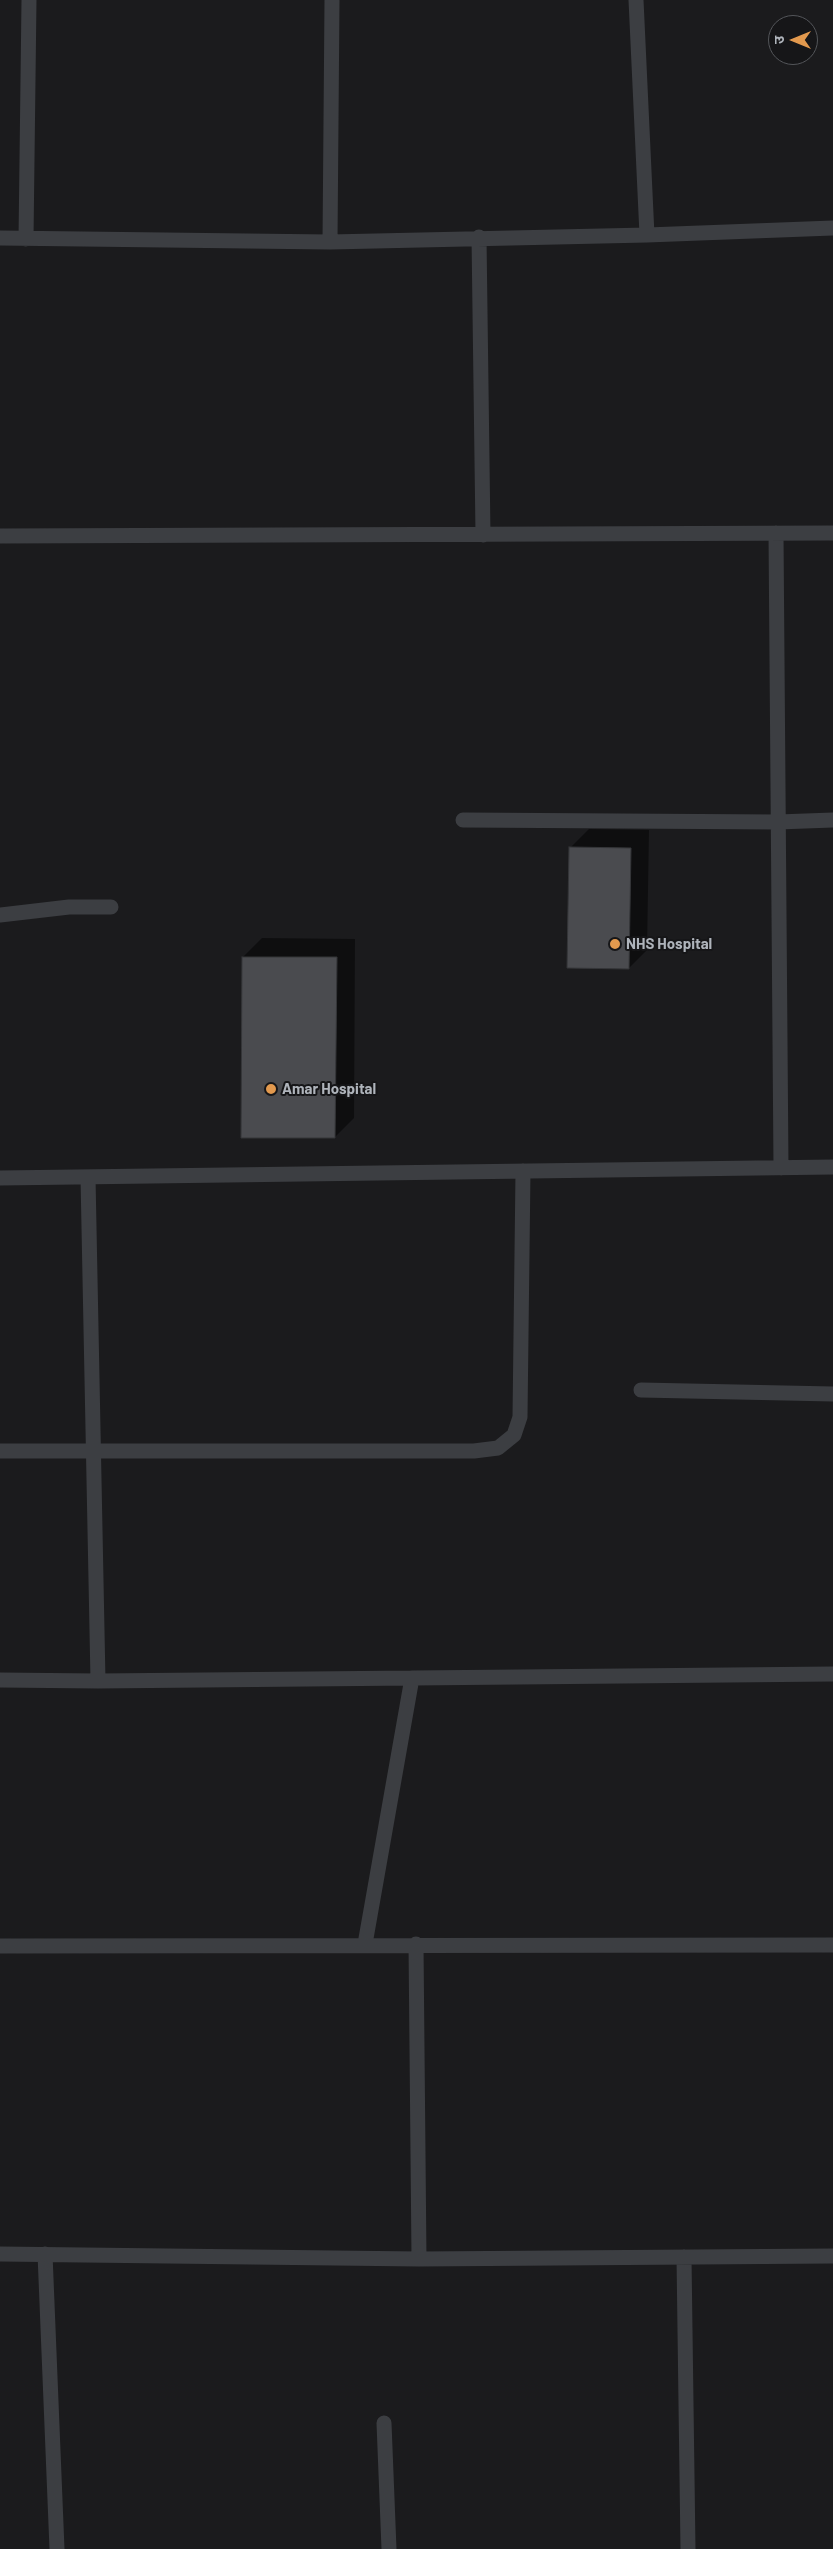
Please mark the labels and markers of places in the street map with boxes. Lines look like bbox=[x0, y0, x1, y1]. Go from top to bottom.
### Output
place label: NHS Hospital bbox=[626, 935, 712, 953]
marker: NHS Hospital bbox=[608, 937, 622, 951]
place label: Amar Hospital bbox=[282, 1080, 376, 1098]
marker: Amar Hospital bbox=[264, 1082, 278, 1096]

